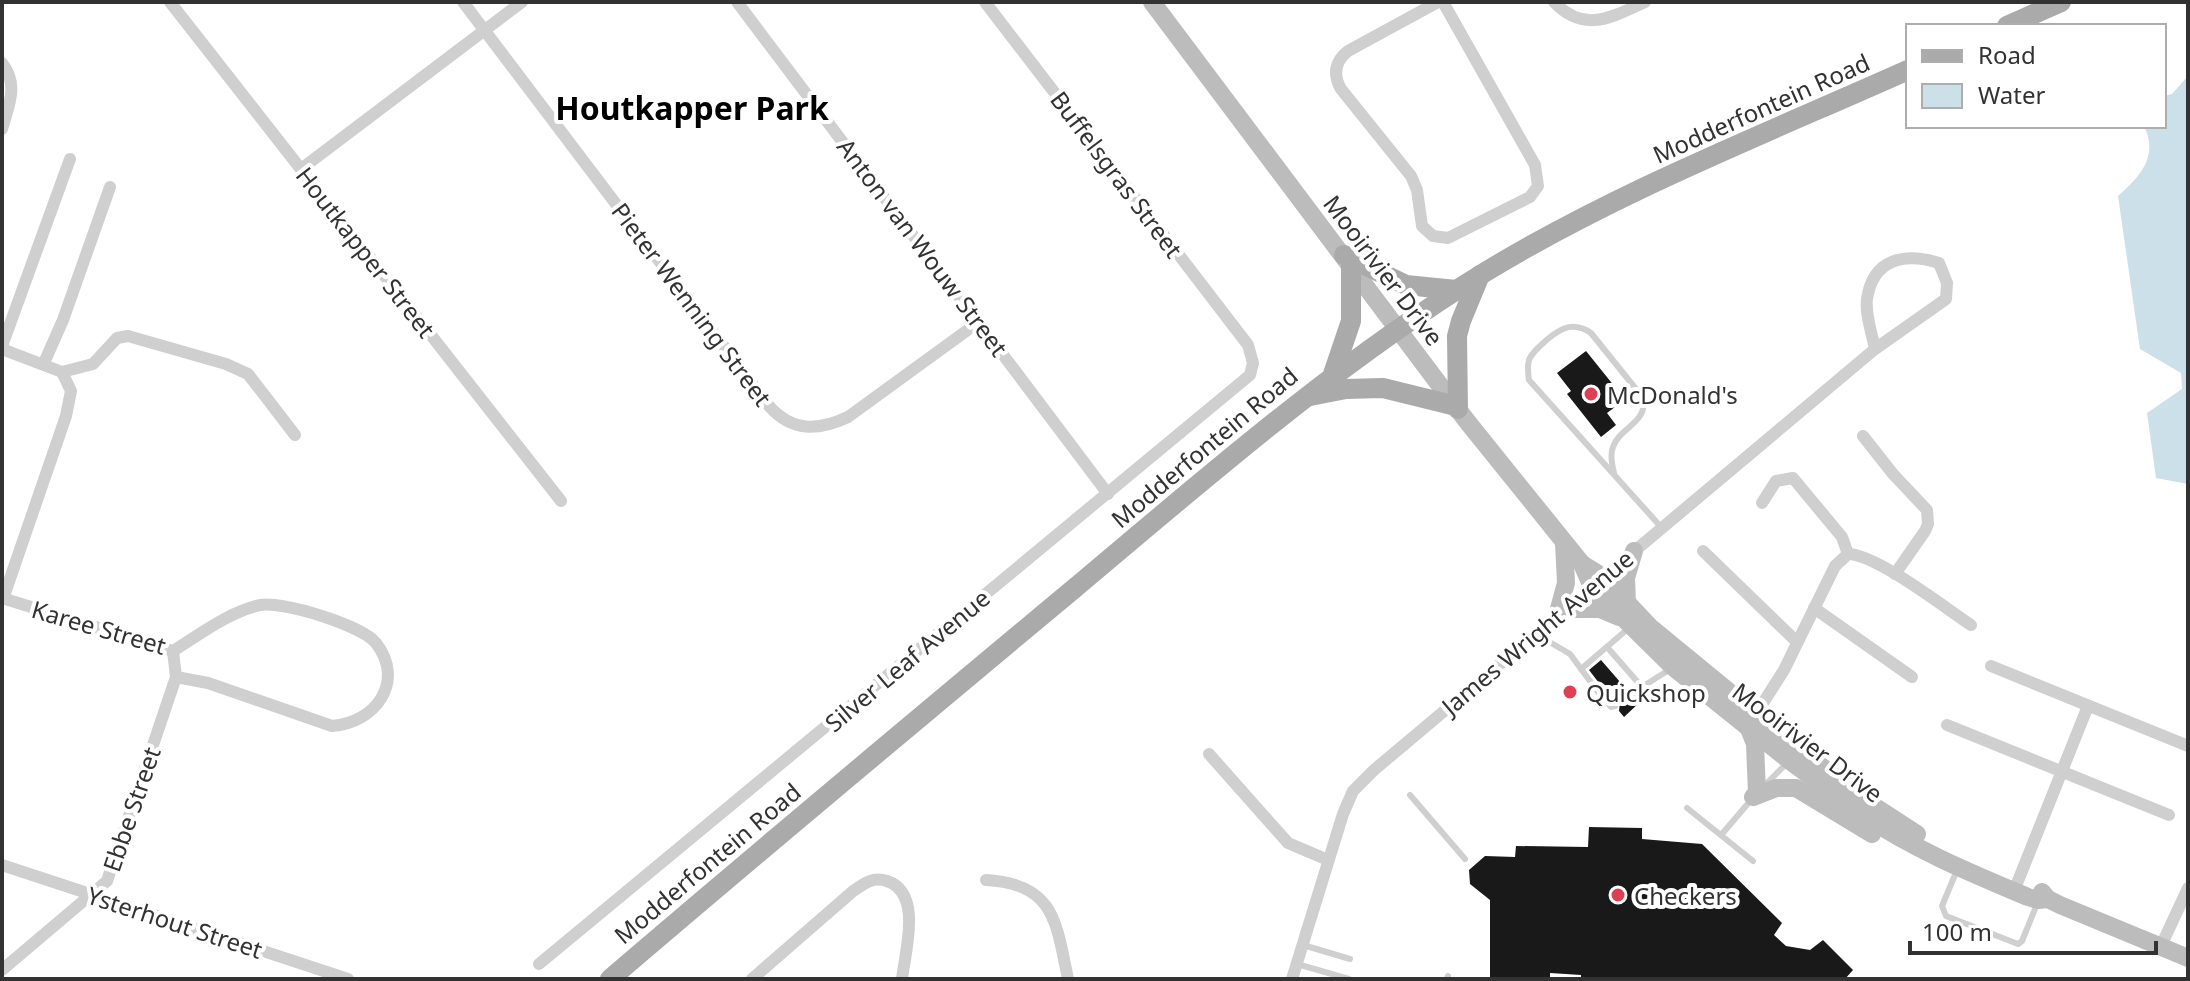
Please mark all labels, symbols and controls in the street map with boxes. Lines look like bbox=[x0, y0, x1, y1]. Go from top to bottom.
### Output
legend bbox=[1906, 24, 2166, 128]
text: Road bbox=[1978, 38, 2036, 71]
street label: Modderfontein Road bbox=[1647, 45, 1875, 171]
text: Water bbox=[1978, 78, 2046, 111]
street label: Buffelsgras Street bbox=[1043, 84, 1191, 264]
district label: Houtkapper Park bbox=[555, 86, 829, 129]
street label: Anton van Wouw Street bbox=[830, 131, 1016, 363]
street label: Houtkapper Street bbox=[289, 160, 443, 344]
street label: Mooirivier Drive bbox=[1316, 188, 1452, 352]
street label: Pieter Wenning Street bbox=[605, 196, 780, 413]
street label: Modderfontein Road bbox=[1104, 359, 1304, 535]
place label: McDonald's bbox=[1607, 378, 1738, 411]
marker: McDonald's bbox=[1582, 385, 1600, 403]
street label: James Wright Avenue bbox=[1433, 542, 1640, 723]
street label: Silver Leaf Avenue bbox=[818, 581, 996, 739]
street label: Karee Street bbox=[28, 592, 170, 662]
street label: Mooirivier Drive bbox=[1726, 674, 1890, 810]
place label: Quickshop bbox=[1586, 676, 1706, 709]
marker: Quickshop bbox=[1561, 683, 1579, 701]
street label: Ebbe Street bbox=[94, 742, 168, 876]
street label: Modderfontein Road bbox=[607, 775, 807, 951]
street label: Ysterhout Street bbox=[83, 878, 267, 966]
place label: Checkers bbox=[1634, 879, 1737, 912]
marker: Checkers bbox=[1609, 886, 1627, 904]
scale bar bbox=[1910, 905, 2156, 955]
text: 100 m bbox=[1922, 915, 1992, 948]

